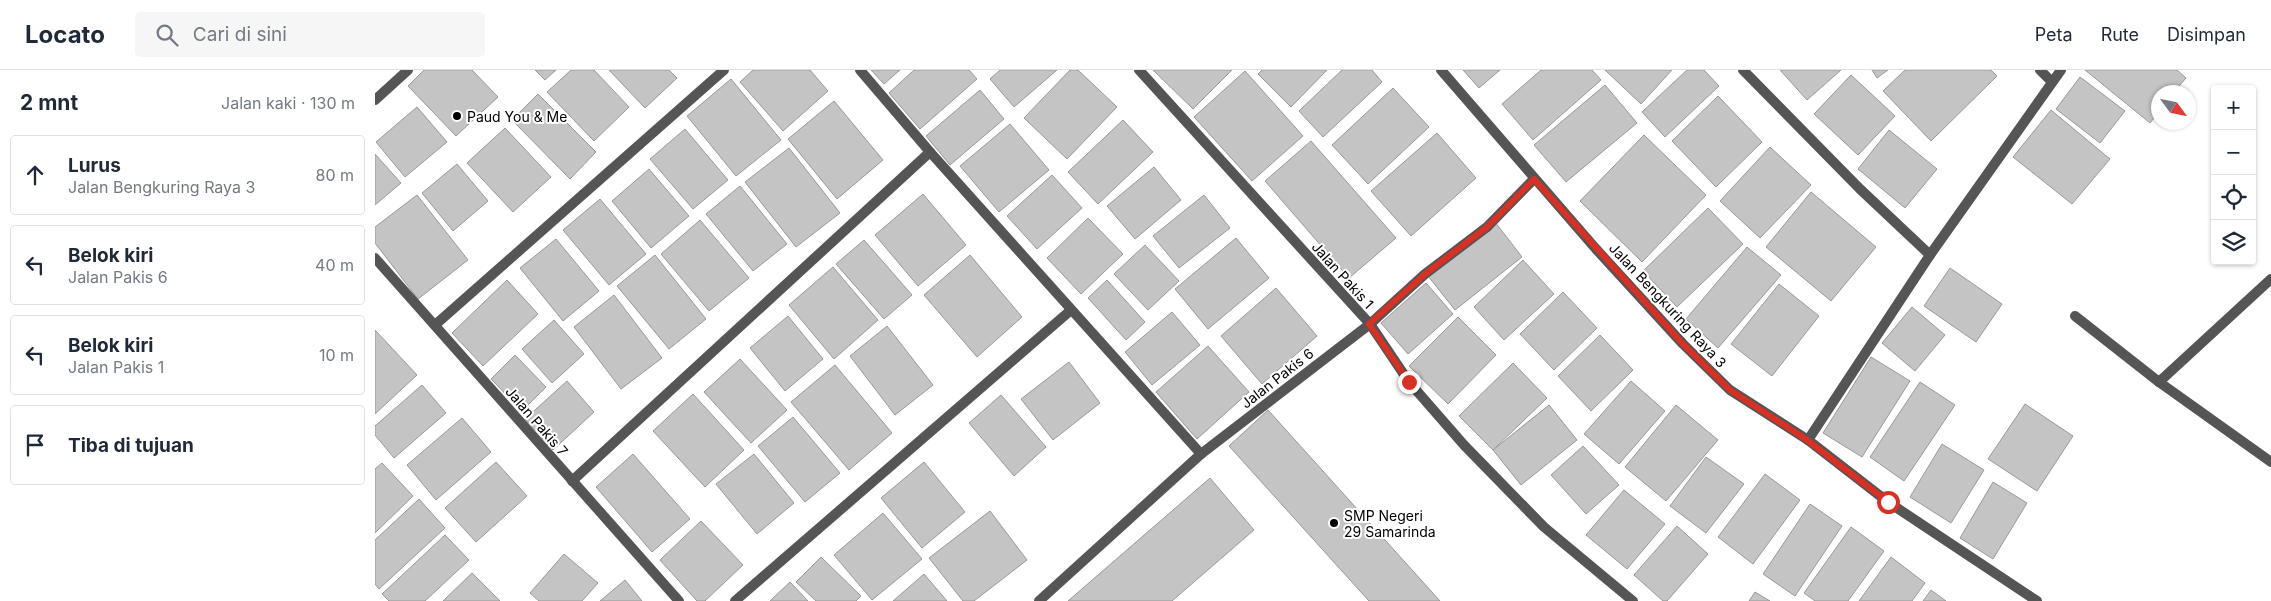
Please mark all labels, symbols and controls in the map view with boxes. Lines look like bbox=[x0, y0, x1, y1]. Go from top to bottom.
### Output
search box bbox=[135, 12, 485, 57]
text: Locato bbox=[25, 20, 105, 49]
icon: search bbox=[153, 21, 181, 49]
text: Cari di sini bbox=[193, 23, 287, 46]
text: Peta bbox=[2035, 24, 2073, 45]
text: Rute bbox=[2101, 24, 2139, 45]
text: Disimpan bbox=[2167, 24, 2246, 45]
north arrow bbox=[2151, 85, 2196, 130]
map controls bbox=[2211, 85, 2256, 265]
button: + bbox=[2211, 85, 2256, 130]
text: 2 mnt bbox=[20, 90, 78, 115]
text: Jalan kaki · 130 m bbox=[221, 93, 355, 113]
place label: Paud You & Me bbox=[467, 108, 567, 125]
marker: Paud You & Me bbox=[451, 110, 463, 122]
button: − bbox=[2211, 130, 2256, 175]
text: Lurus bbox=[68, 154, 121, 177]
icon: ahead bbox=[21, 161, 49, 189]
text: 80 m bbox=[315, 165, 354, 185]
button: locate bbox=[2211, 175, 2256, 220]
text: Jalan Bengkuring Raya 3 bbox=[68, 177, 255, 197]
button: layers bbox=[2211, 220, 2256, 265]
street label: Jalan Pakis 1 bbox=[1309, 238, 1377, 312]
street label: Jalan Bengkuring Raya 3 bbox=[1606, 239, 1730, 371]
text: Belok kiri bbox=[68, 244, 153, 267]
icon: left bbox=[21, 251, 49, 279]
text: 40 m bbox=[315, 255, 354, 275]
text: Jalan Pakis 6 bbox=[68, 267, 168, 287]
text: Belok kiri bbox=[68, 334, 153, 357]
icon: left bbox=[21, 341, 49, 369]
street label: Jalan Pakis 6 bbox=[1237, 344, 1317, 412]
text: 10 m bbox=[319, 345, 354, 365]
text: Jalan Pakis 1 bbox=[68, 357, 164, 377]
route end bbox=[1398, 371, 1421, 394]
street label: Jalan Pakis 7 bbox=[502, 383, 572, 459]
icon: arrive bbox=[21, 431, 49, 459]
text: Tiba di tujuan bbox=[68, 434, 194, 457]
route start bbox=[1877, 491, 1900, 514]
place label: SMP Negeri 29 Samarinda bbox=[1344, 507, 1436, 540]
marker: SMP Negeri 29 Samarinda bbox=[1328, 517, 1340, 529]

